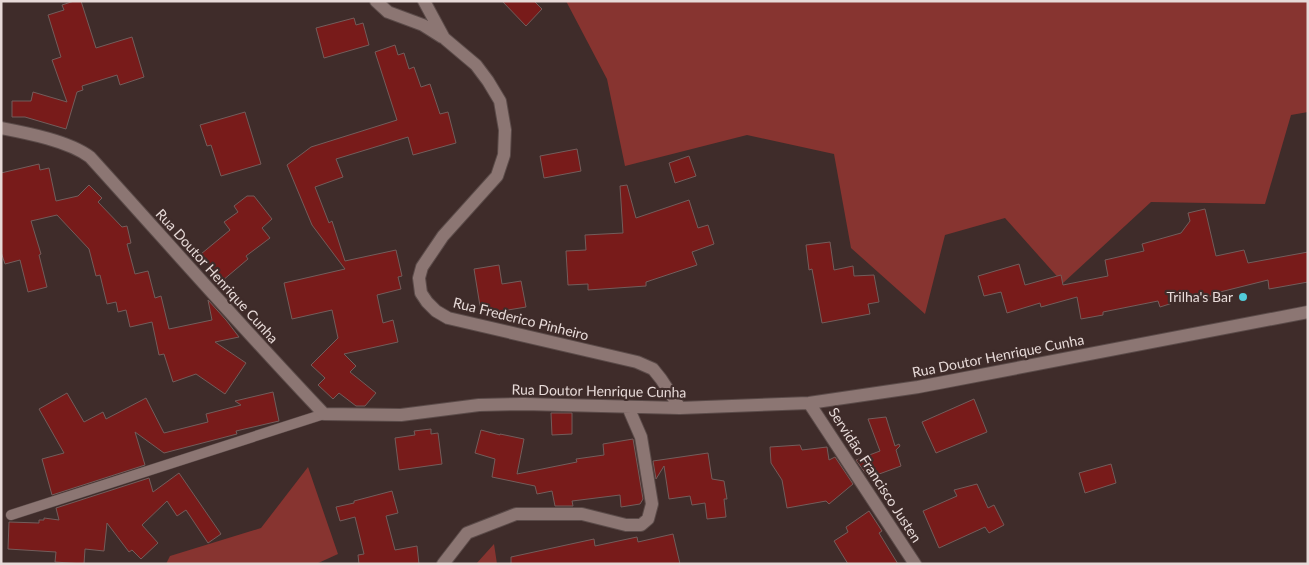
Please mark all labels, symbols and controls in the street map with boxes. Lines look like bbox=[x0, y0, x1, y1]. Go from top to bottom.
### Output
street label: Rua Doutor Henrique Cunha bbox=[153, 205, 282, 346]
place label: Trilha's Bar bbox=[1167, 288, 1233, 305]
marker: Trilha's Bar bbox=[1237, 291, 1249, 303]
street label: Rua Frederico Pinheiro bbox=[452, 293, 591, 344]
street label: Rua Doutor Henrique Cunha bbox=[910, 330, 1085, 381]
street label: Rua Doutor Henrique Cunha bbox=[511, 380, 687, 401]
street label: Servidão Francisco Justen bbox=[825, 404, 925, 545]

